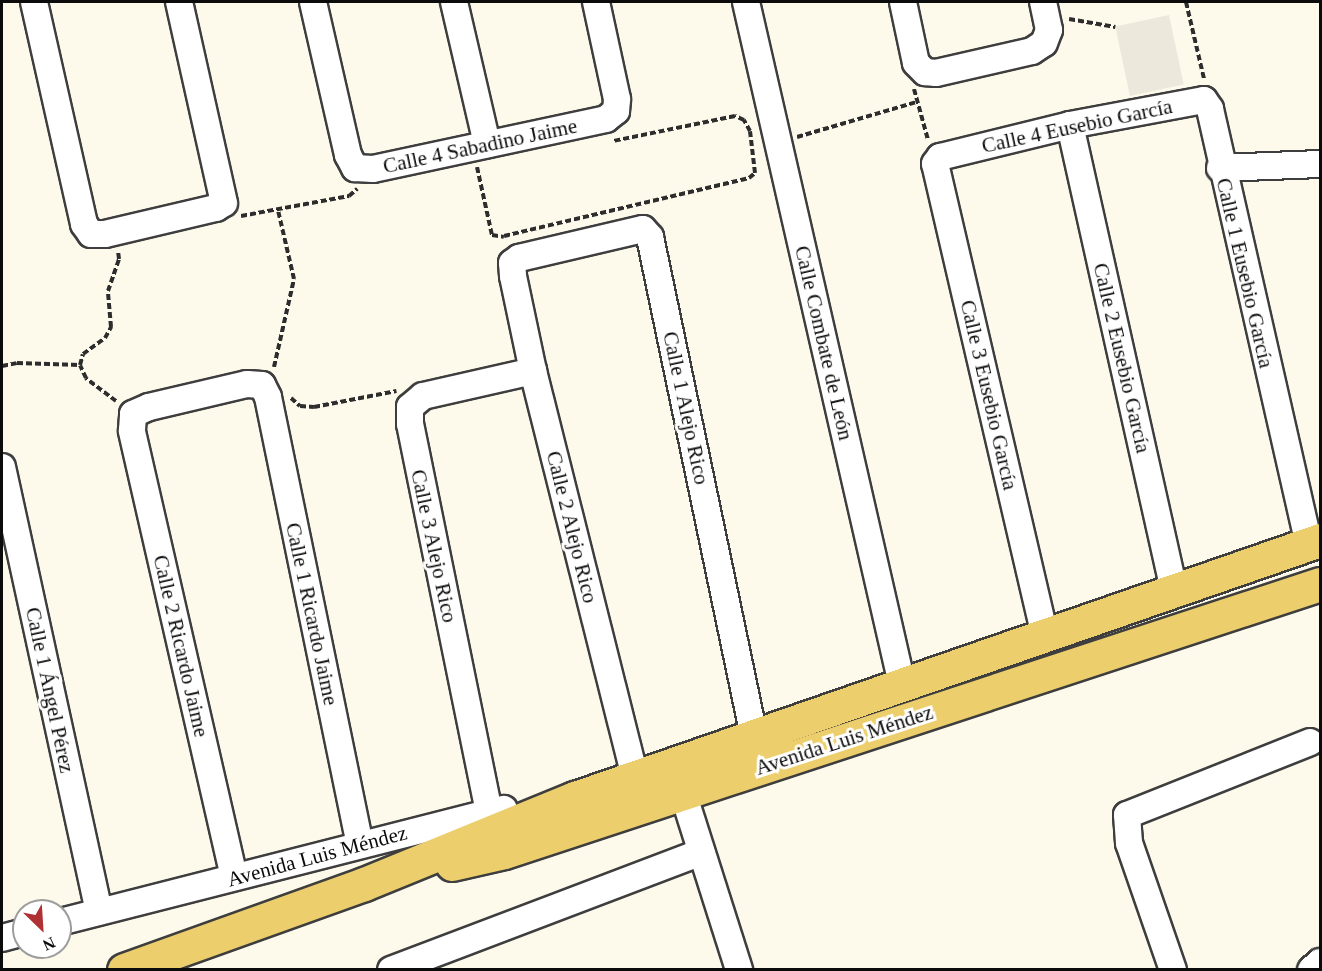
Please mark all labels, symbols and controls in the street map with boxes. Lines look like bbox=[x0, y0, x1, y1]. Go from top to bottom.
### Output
street label: Calle 4 Eusebio García bbox=[979, 93, 1175, 159]
street label: Calle 4 Sabadino Jaime bbox=[381, 113, 579, 179]
street label: Calle 1 Eusebio García bbox=[1211, 176, 1279, 370]
street label: Calle Combate de León bbox=[789, 243, 859, 443]
street label: Calle 2 Eusebio García bbox=[1088, 261, 1156, 455]
street label: Calle 3 Eusebio García bbox=[955, 298, 1023, 492]
street label: Calle 1 Alejo Rico bbox=[657, 329, 715, 487]
street label: Calle 2 Alejo Rico bbox=[541, 448, 603, 606]
street label: Calle 3 Alejo Rico bbox=[405, 467, 463, 625]
street label: Calle 1 Ricardo Jaime bbox=[280, 520, 344, 708]
street label: Calle 2 Ricardo Jaime bbox=[148, 553, 214, 739]
street label: Calle 1 Ángel Pérez bbox=[20, 605, 80, 775]
street label: Avenida Luis Méndez bbox=[752, 699, 936, 781]
street label: Avenida Luis Méndez bbox=[224, 820, 410, 892]
north arrow bbox=[12, 899, 72, 959]
text: N bbox=[40, 934, 58, 954]

